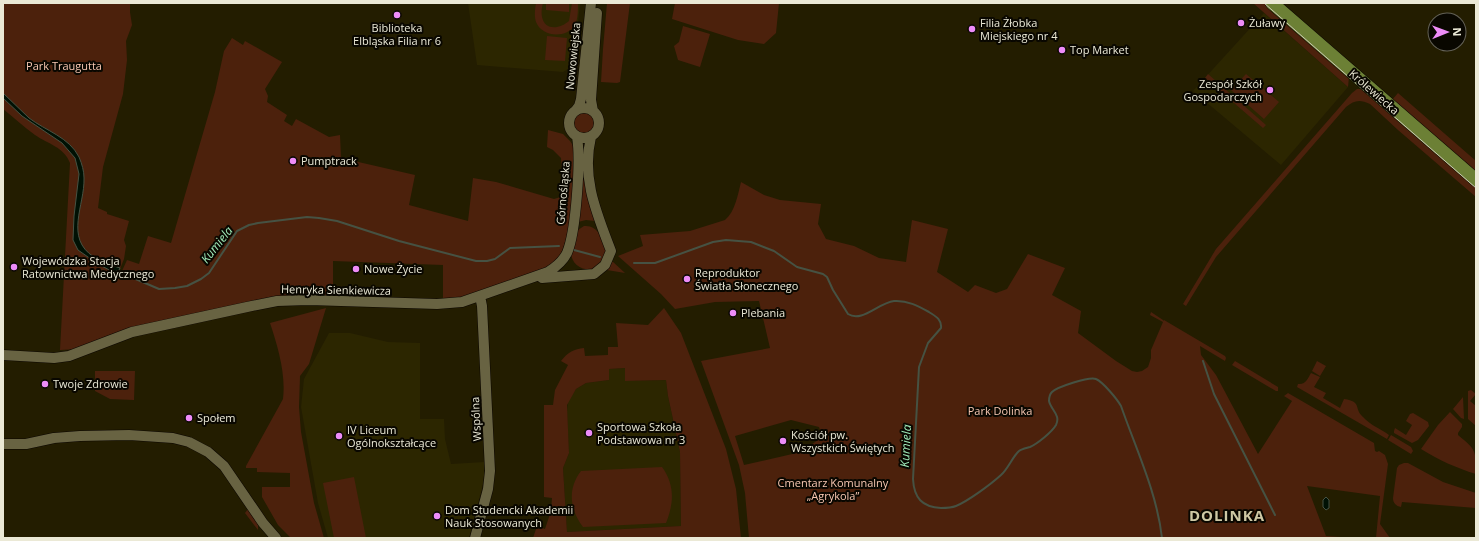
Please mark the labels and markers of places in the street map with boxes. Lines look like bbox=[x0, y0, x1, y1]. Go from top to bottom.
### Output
marker: Biblioteka Elbląska Filia nr 6 bbox=[392, 10, 402, 20]
place label: Filia Żłobka Miejskiego nr 4 bbox=[980, 15, 1058, 43]
place label: Żuławy bbox=[1249, 15, 1285, 30]
marker: Żuławy bbox=[1236, 18, 1246, 28]
place label: Biblioteka Elbląska Filia nr 6 bbox=[353, 20, 441, 48]
marker: Filia Żłobka Miejskiego nr 4 bbox=[967, 24, 977, 34]
place label: Top Market bbox=[1070, 42, 1129, 57]
marker: Top Market bbox=[1057, 45, 1067, 55]
place label: Zespół Szkół Gospodarczych bbox=[1184, 76, 1262, 104]
marker: Zespół Szkół Gospodarczych bbox=[1265, 85, 1275, 95]
place label: Pumptrack bbox=[301, 153, 357, 168]
marker: Pumptrack bbox=[288, 156, 298, 166]
place label: Wojewódzka Stacja Ratownictwa Medycznego bbox=[22, 253, 155, 281]
place label: Nowe Życie bbox=[364, 261, 423, 276]
marker: Wojewódzka Stacja Ratownictwa Medycznego bbox=[9, 262, 19, 272]
marker: Nowe Życie bbox=[351, 264, 361, 274]
place label: Reproduktor Światła Słonecznego bbox=[695, 265, 799, 293]
marker: Reproduktor Światła Słonecznego bbox=[682, 274, 692, 284]
place label: Plebania bbox=[741, 305, 785, 320]
marker: Plebania bbox=[728, 308, 738, 318]
place label: Twoje Zdrowie bbox=[53, 376, 128, 391]
marker: Twoje Zdrowie bbox=[40, 379, 50, 389]
place label: Społem bbox=[197, 410, 236, 425]
marker: Społem bbox=[184, 413, 194, 423]
place label: Sportowa Szkoła Podstawowa nr 3 bbox=[597, 419, 685, 447]
place label: IV Liceum Ogólnokształcące bbox=[347, 422, 436, 450]
place label: Kościół pw. Wszystkich Świętych bbox=[791, 427, 895, 455]
marker: Sportowa Szkoła Podstawowa nr 3 bbox=[584, 428, 594, 438]
marker: IV Liceum Ogólnokształcące bbox=[334, 431, 344, 441]
marker: Kościół pw. Wszystkich Świętych bbox=[778, 436, 788, 446]
place label: Dom Studencki Akademii Nauk Stosowanych bbox=[445, 502, 573, 530]
marker: Dom Studencki Akademii Nauk Stosowanych bbox=[432, 511, 442, 521]

